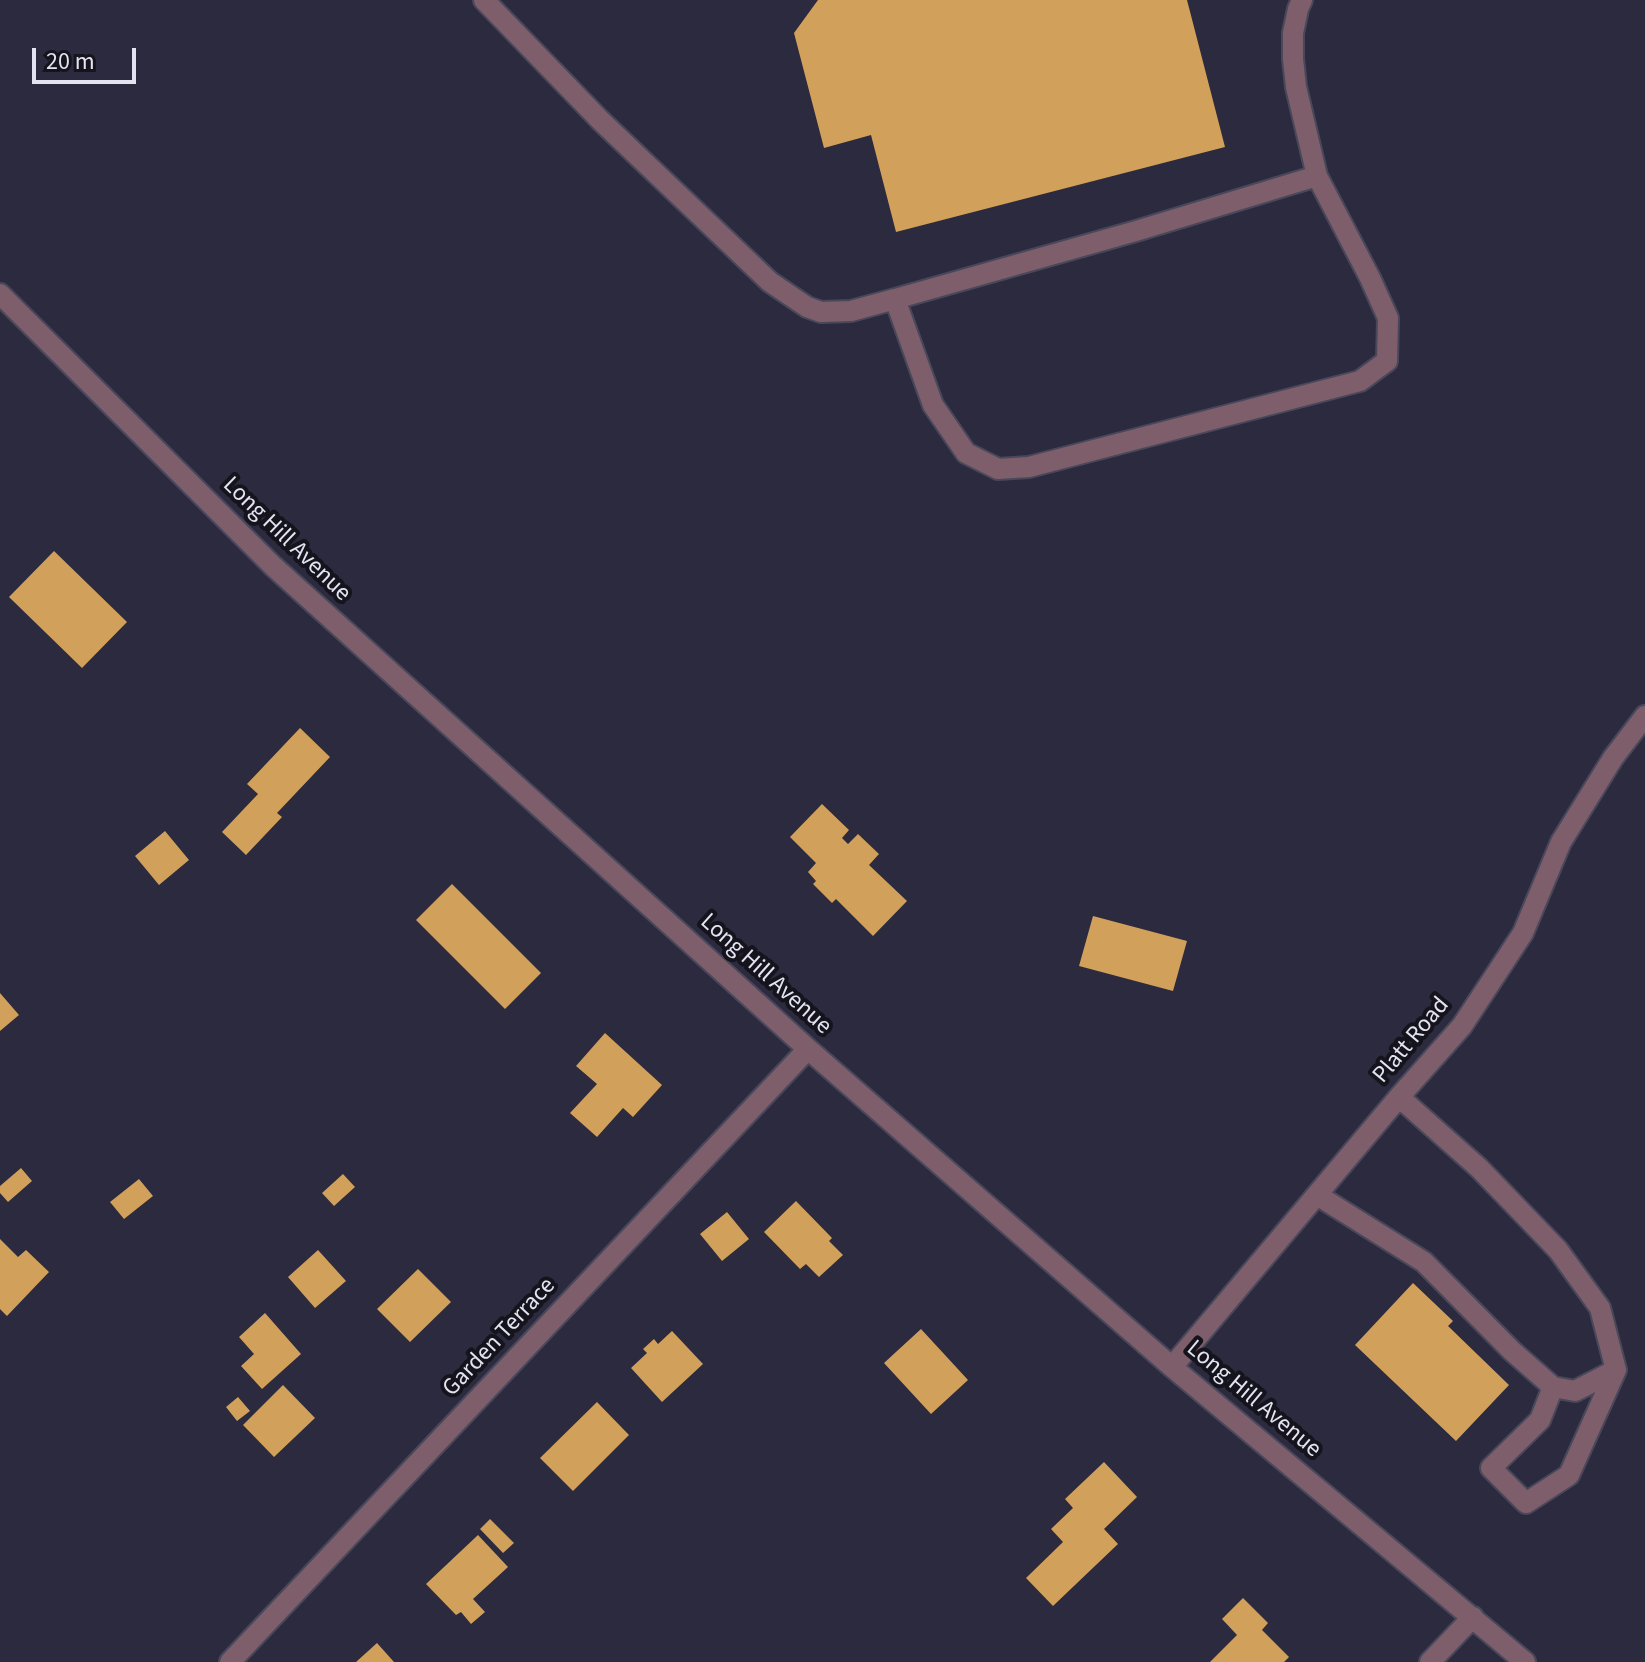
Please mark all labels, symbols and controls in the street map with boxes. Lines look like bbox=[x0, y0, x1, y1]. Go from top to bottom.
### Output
scale bar bbox=[36, 32, 140, 82]
text: 20 m bbox=[46, 44, 95, 79]
street label: Long Hill Avenue bbox=[216, 472, 356, 608]
street label: Long Hill Avenue bbox=[693, 908, 837, 1042]
street label: Platt Road bbox=[1368, 992, 1456, 1090]
street label: Garden Terrace bbox=[438, 1273, 562, 1403]
street label: Long Hill Avenue bbox=[1180, 1335, 1326, 1465]

